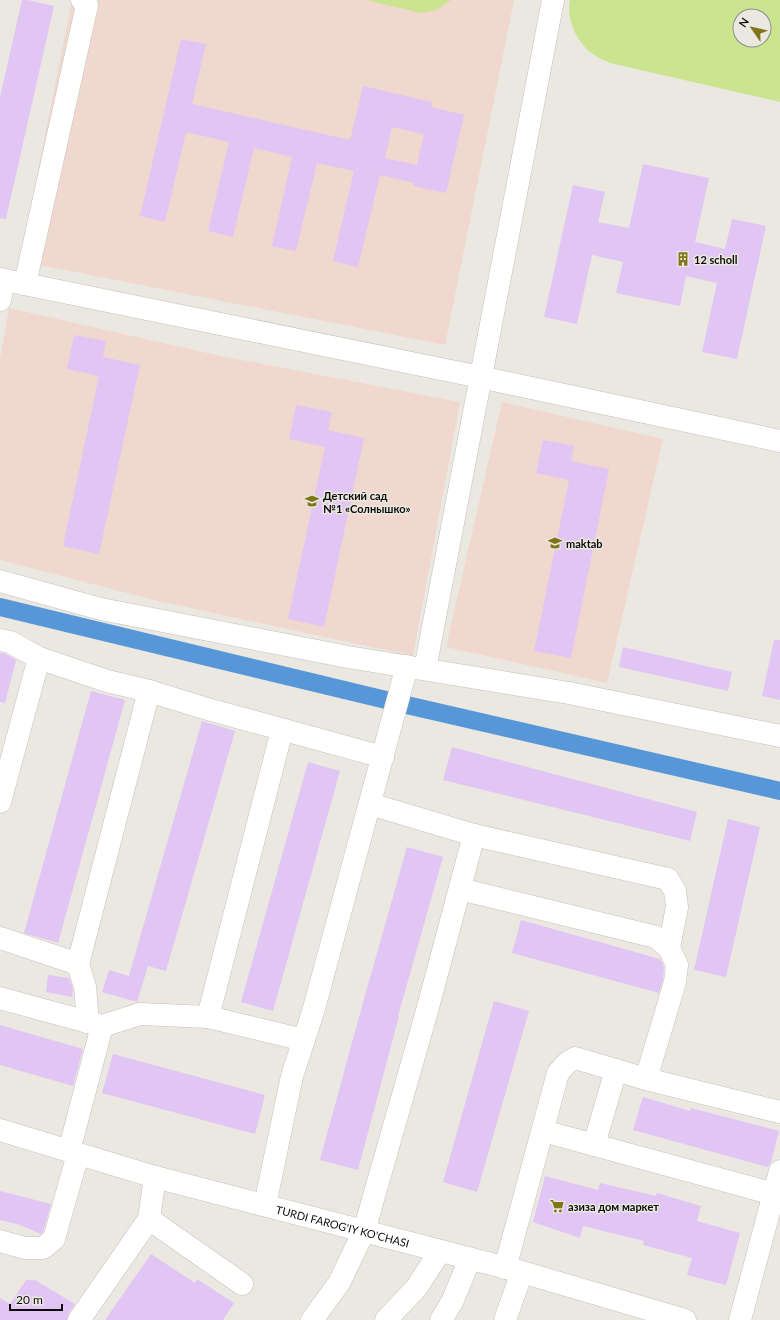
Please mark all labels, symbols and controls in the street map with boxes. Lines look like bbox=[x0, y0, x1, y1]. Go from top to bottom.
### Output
north arrow bbox=[732, 8, 772, 48]
text: N bbox=[736, 15, 751, 29]
building icon: 12 scholl bbox=[675, 251, 691, 267]
place label: 12 scholl bbox=[694, 253, 738, 266]
place label: Детский сад №1 «Солнышко» bbox=[323, 489, 411, 515]
school or university icon: Детский сад №1 «Солнышко» bbox=[304, 493, 320, 509]
school or university icon: maktab bbox=[547, 535, 563, 551]
place label: maktab bbox=[566, 537, 603, 550]
supermarket icon: азиза дом маркет bbox=[549, 1198, 565, 1214]
place label: азиза дом маркет bbox=[568, 1200, 659, 1213]
street label: TURDI FAROG'IY KO'CHASI bbox=[275, 1202, 411, 1249]
scale bar bbox=[10, 1286, 62, 1312]
text: 20 m bbox=[16, 1292, 43, 1307]

